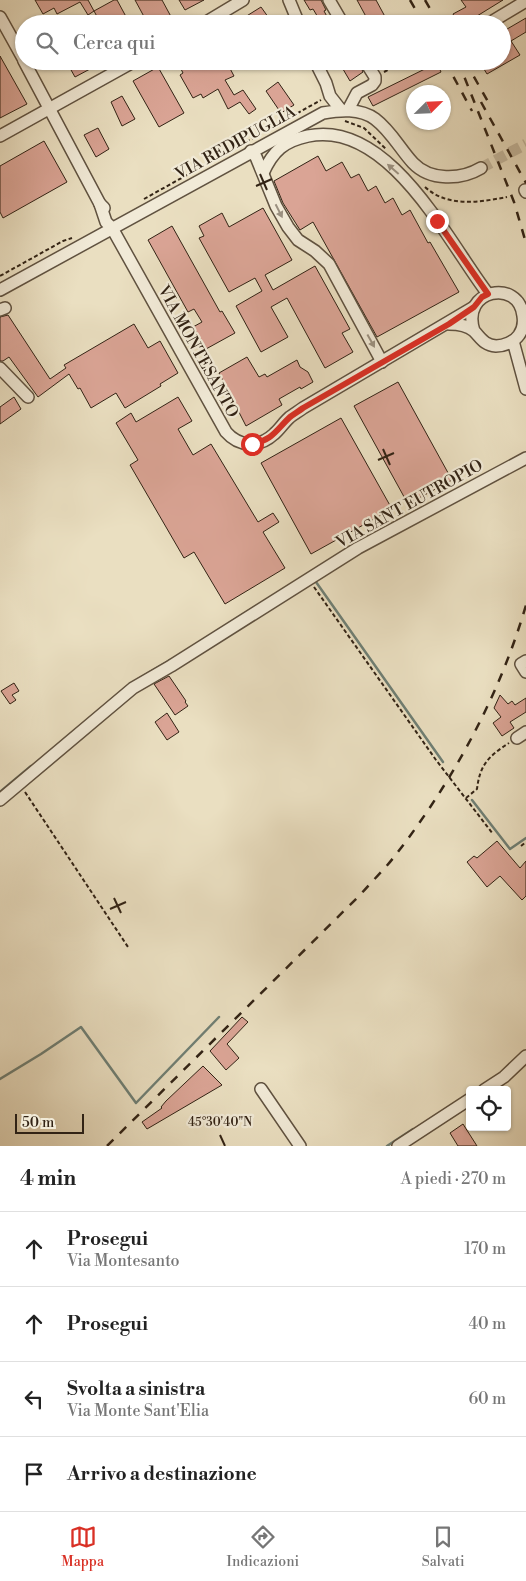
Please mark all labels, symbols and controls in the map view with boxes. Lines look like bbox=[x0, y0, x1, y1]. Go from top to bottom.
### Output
search box bbox=[15, 15, 511, 70]
icon: search bbox=[33, 29, 61, 57]
text: Cerca qui bbox=[73, 31, 156, 55]
north arrow bbox=[406, 85, 451, 130]
street label: VIA REDIPUGLIA bbox=[171, 101, 300, 185]
one-way arrow bbox=[387, 163, 400, 174]
one-way arrow bbox=[275, 204, 283, 218]
route end bbox=[426, 210, 449, 233]
street label: VIA MONTESANTO bbox=[153, 281, 243, 421]
one-way arrow bbox=[367, 334, 375, 349]
route start bbox=[241, 433, 264, 456]
street label: VIA SANT EUTROPIO bbox=[332, 455, 486, 553]
map controls bbox=[466, 1086, 511, 1131]
button: locate bbox=[466, 1086, 511, 1131]
scale bar bbox=[15, 1111, 84, 1134]
text: 50 m bbox=[22, 1114, 54, 1132]
text: 45°30'40"N bbox=[188, 1115, 252, 1130]
text: 4 min bbox=[20, 1166, 76, 1192]
text: A piedi · 270 m bbox=[401, 1169, 506, 1189]
text: Prosegui bbox=[67, 1227, 148, 1251]
icon: ahead bbox=[20, 1235, 48, 1263]
text: 170 m bbox=[464, 1239, 506, 1259]
text: Via Montesanto bbox=[67, 1251, 180, 1271]
icon: ahead bbox=[20, 1310, 48, 1338]
text: Prosegui bbox=[67, 1312, 148, 1336]
text: 40 m bbox=[469, 1314, 506, 1334]
text: Svolta a sinistra bbox=[67, 1377, 205, 1401]
icon: left bbox=[20, 1385, 48, 1413]
text: 60 m bbox=[468, 1389, 506, 1409]
text: Via Monte Sant'Elia bbox=[67, 1401, 209, 1421]
icon: arrive bbox=[20, 1460, 48, 1488]
text: Arrivo a destinazione bbox=[67, 1462, 257, 1486]
tab: Mappa bbox=[61, 1523, 104, 1571]
tab: Indicazioni bbox=[227, 1523, 299, 1571]
tab: Salvati bbox=[422, 1523, 465, 1571]

